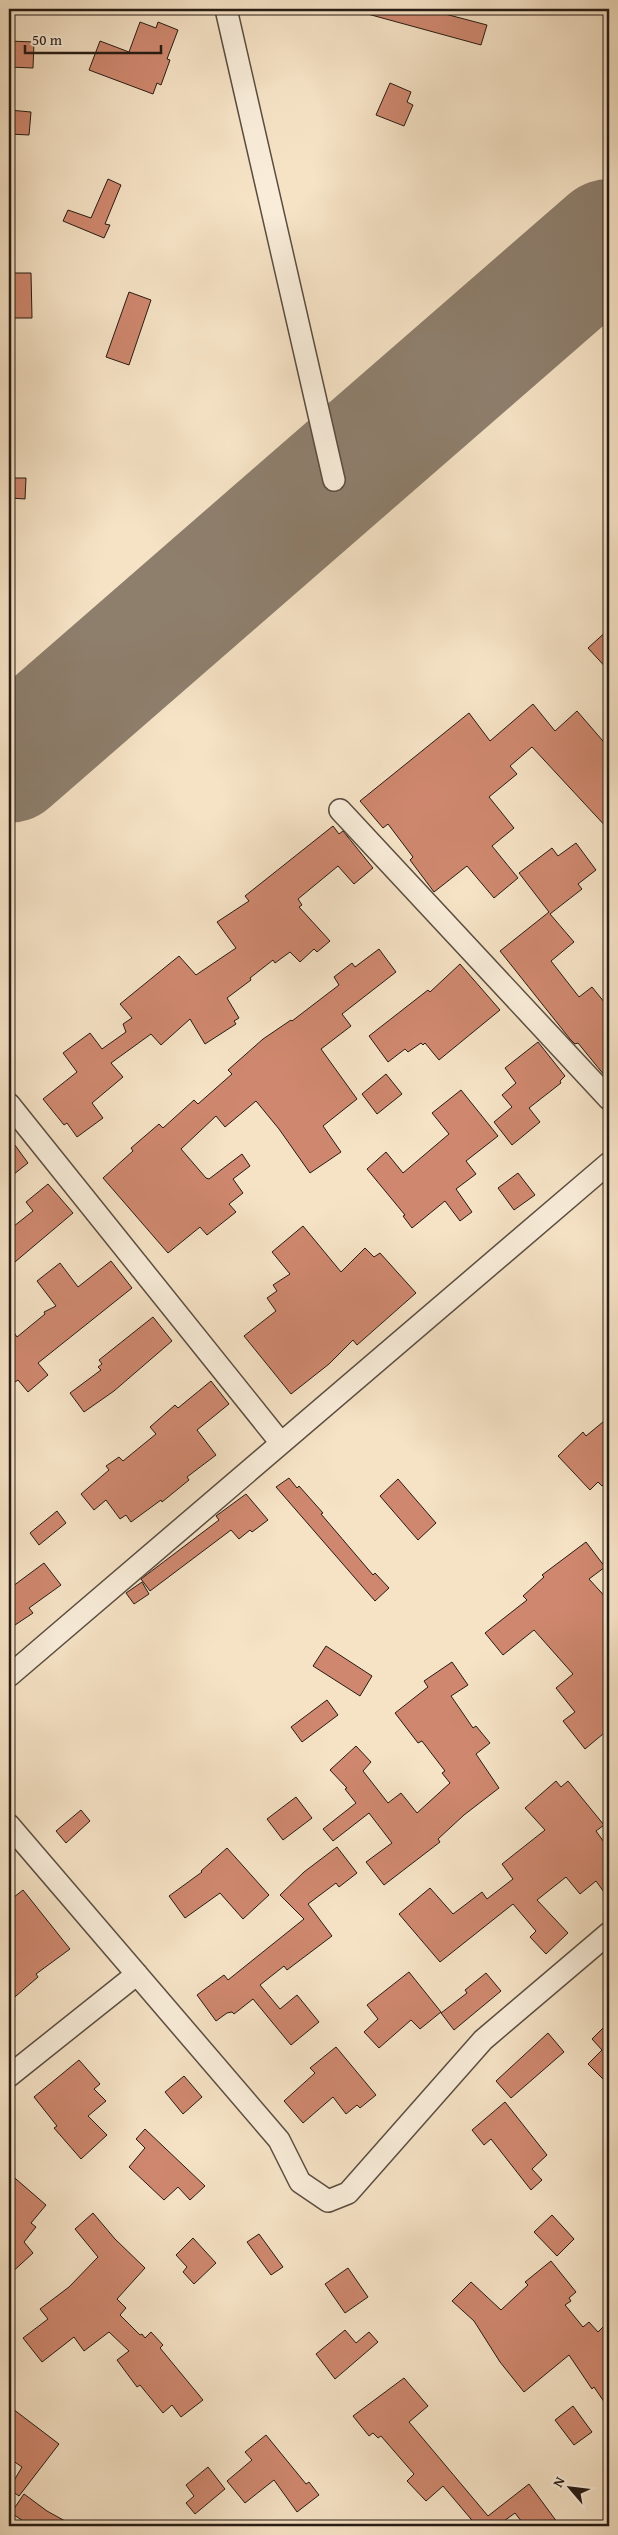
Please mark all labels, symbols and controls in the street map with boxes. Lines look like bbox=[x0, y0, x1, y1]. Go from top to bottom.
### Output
scale bar bbox=[25, 22, 161, 54]
text: 50 m bbox=[32, 29, 63, 50]
north arrow bbox=[546, 2462, 596, 2512]
text: N bbox=[547, 2473, 570, 2491]

